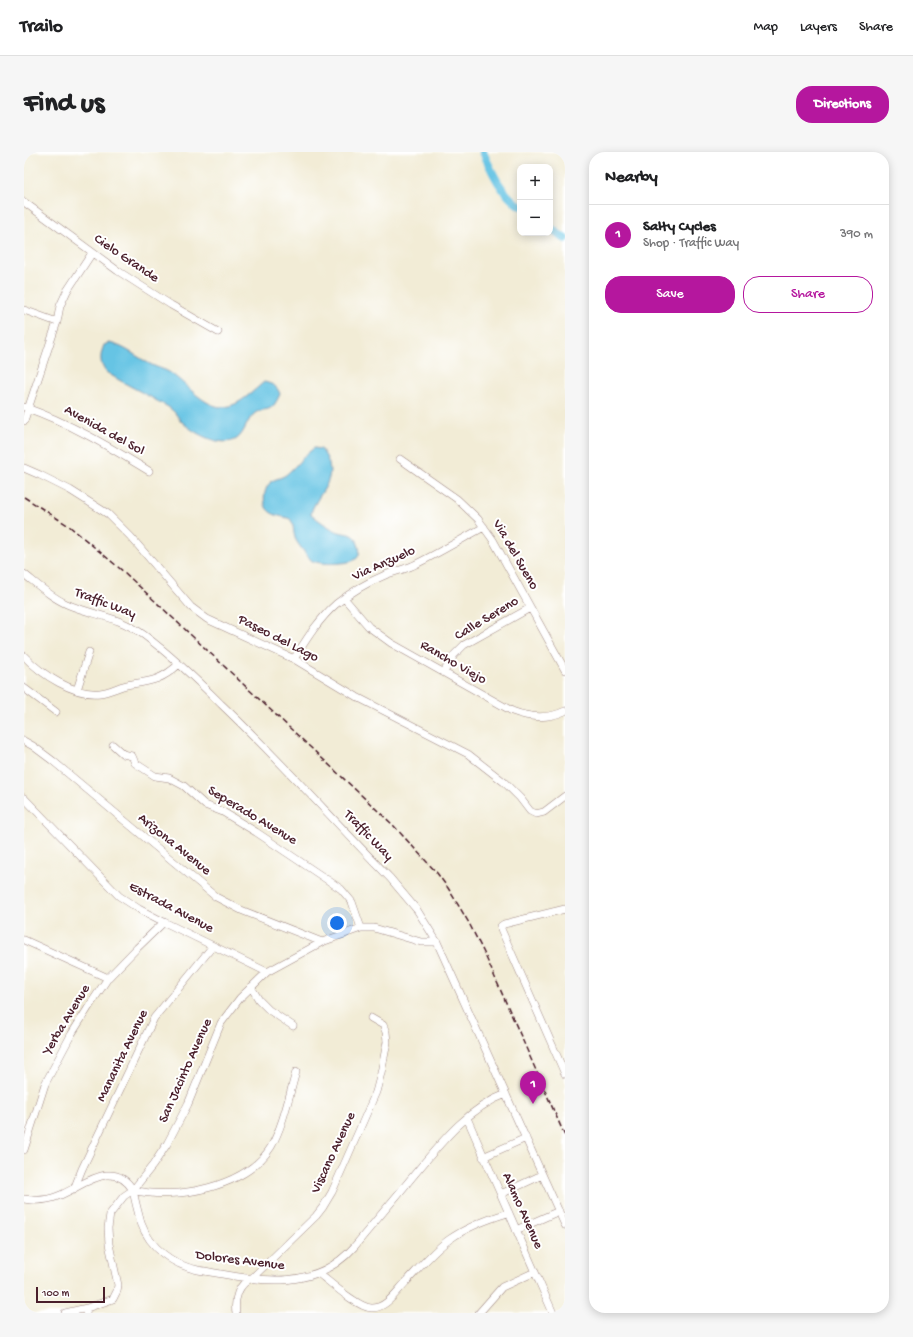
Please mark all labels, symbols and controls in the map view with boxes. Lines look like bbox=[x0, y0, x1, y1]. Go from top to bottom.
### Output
text: Trailo bbox=[20, 16, 63, 39]
text: Map bbox=[754, 19, 778, 36]
text: Layers bbox=[800, 19, 837, 36]
text: Share bbox=[859, 19, 893, 36]
button: Directions bbox=[796, 86, 889, 123]
text: Find us bbox=[24, 88, 104, 121]
map controls bbox=[517, 164, 553, 236]
button: + bbox=[517, 164, 553, 200]
text: Nearby bbox=[605, 168, 658, 188]
button: − bbox=[517, 200, 553, 236]
text: Salty Cycles bbox=[643, 218, 716, 236]
text: 1 bbox=[615, 227, 621, 242]
text: 390 m bbox=[840, 227, 873, 242]
street label: Cielo Grande bbox=[90, 231, 163, 287]
text: Shop · Traffic Way bbox=[643, 236, 739, 251]
button: Save bbox=[605, 276, 735, 313]
button: Share bbox=[743, 276, 873, 313]
street label: Avenida del Sol bbox=[61, 402, 147, 460]
street label: Via del Sueno bbox=[488, 516, 542, 593]
street label: Via Anzuelo bbox=[349, 543, 418, 586]
street label: Traffic Way bbox=[71, 584, 138, 624]
street label: Calle Sereno bbox=[452, 593, 522, 645]
street label: Paseo del Lago bbox=[234, 611, 321, 667]
street label: Rancho Viejo bbox=[417, 637, 489, 689]
street label: Seperado Avenue bbox=[204, 783, 301, 850]
street label: Traffic Way bbox=[339, 806, 397, 865]
street label: Arizona Avenue bbox=[134, 810, 215, 880]
street label: Estrada Avenue bbox=[126, 878, 217, 938]
your location bbox=[327, 913, 347, 933]
street label: Yerba Avenue bbox=[38, 981, 95, 1060]
street label: Mananita Avenue bbox=[93, 1006, 153, 1105]
street label: San Jacinto Avenue bbox=[155, 1016, 217, 1126]
pin: 1 bbox=[520, 1071, 546, 1104]
street label: Viscano Avenue bbox=[307, 1109, 361, 1197]
street label: Alamo Avenue bbox=[498, 1170, 547, 1252]
street label: Dolores Avenue bbox=[194, 1247, 286, 1275]
scale bar bbox=[36, 1285, 105, 1304]
text: 100 m bbox=[42, 1288, 69, 1300]

